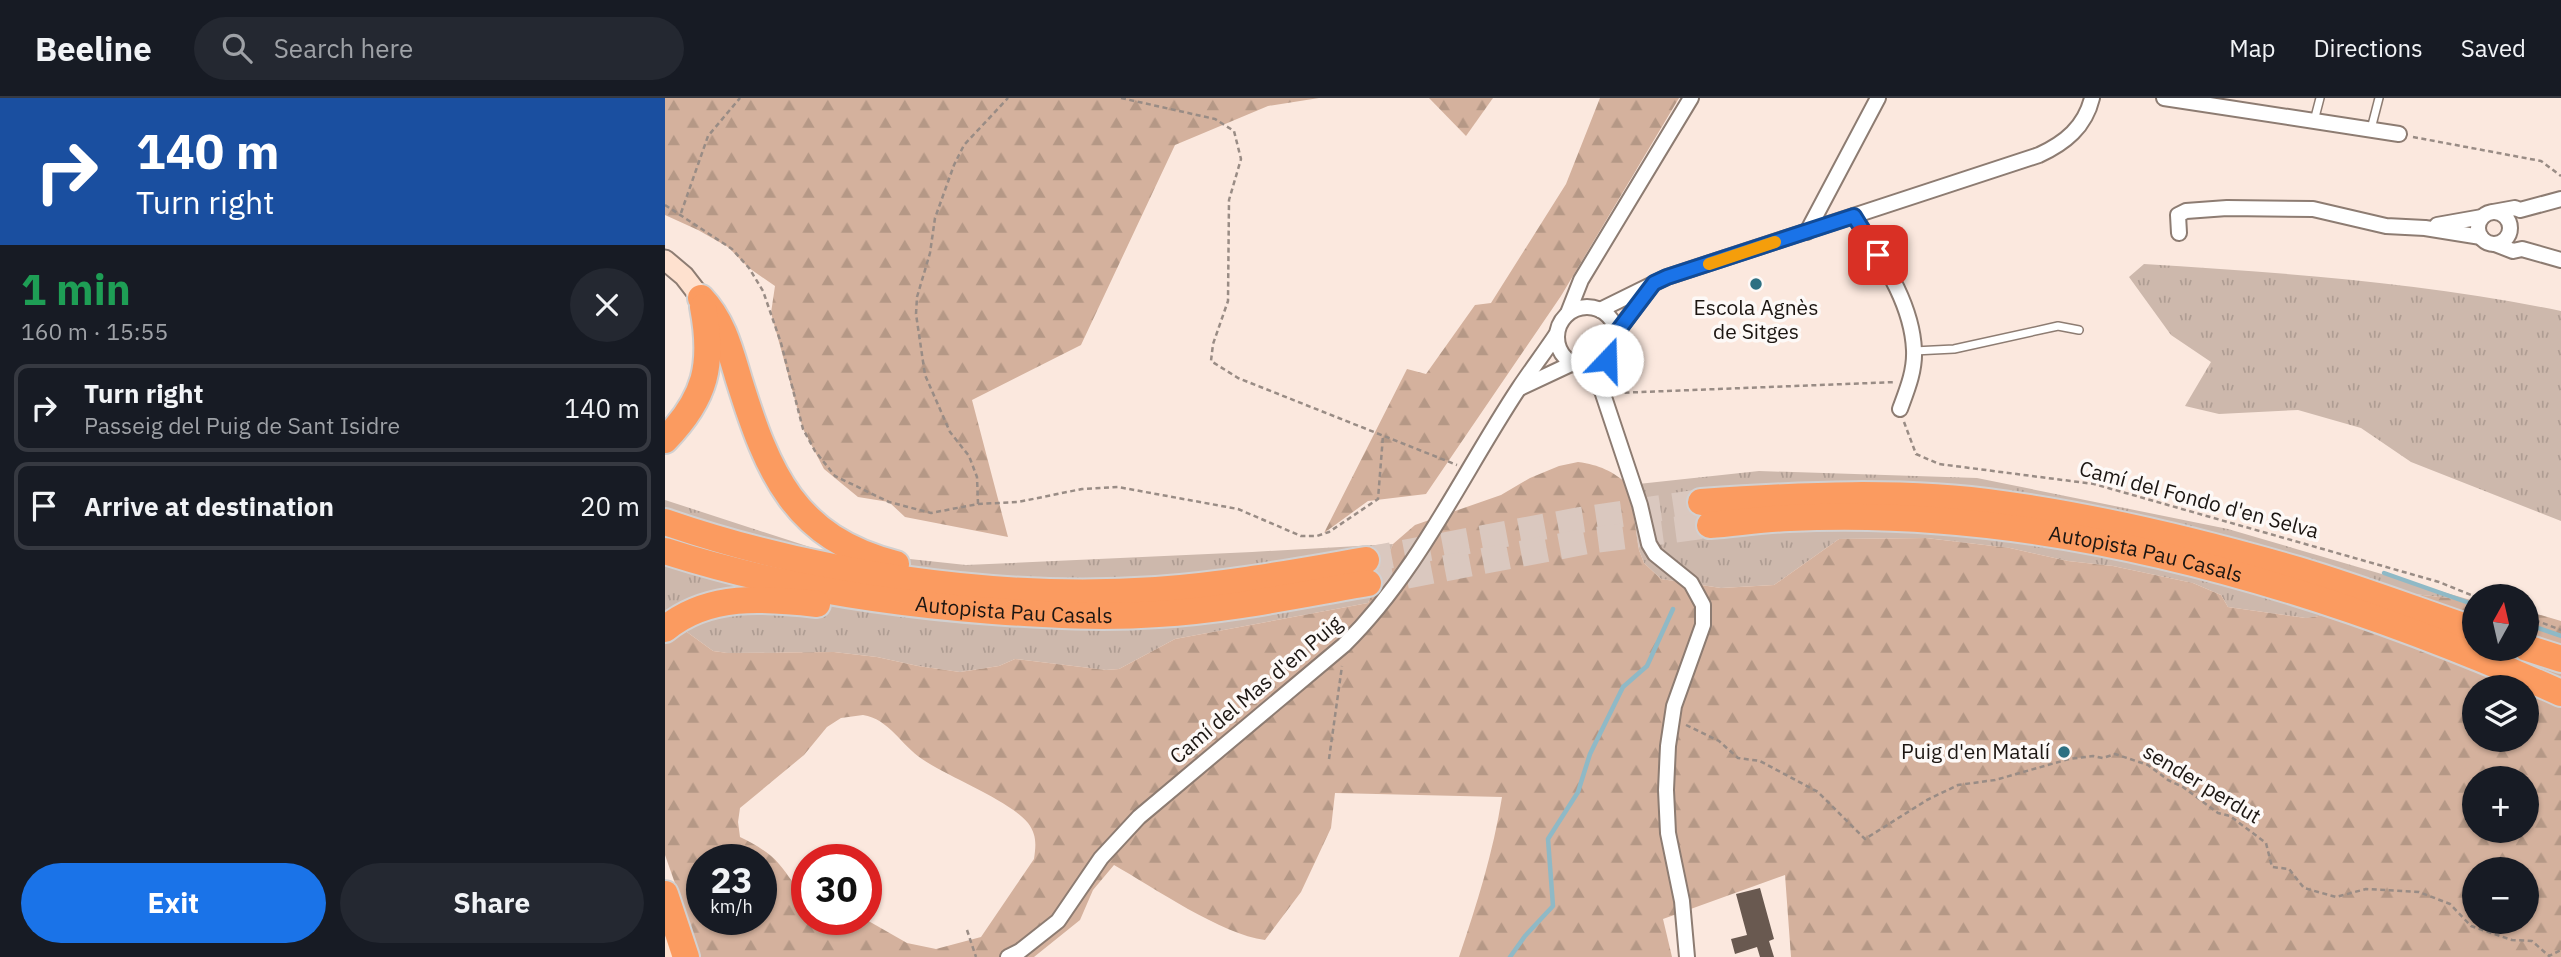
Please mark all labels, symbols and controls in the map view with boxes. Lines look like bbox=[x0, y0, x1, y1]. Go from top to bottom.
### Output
search box bbox=[194, 17, 684, 80]
text: Beeline bbox=[35, 27, 152, 70]
icon: search bbox=[218, 29, 256, 67]
text: Search here bbox=[274, 31, 413, 65]
text: Map bbox=[2229, 32, 2275, 64]
text: Directions bbox=[2313, 32, 2423, 64]
text: Saved bbox=[2461, 32, 2526, 64]
text: 140 m bbox=[136, 119, 280, 182]
icon: right bbox=[21, 126, 112, 217]
text: Turn right bbox=[136, 181, 274, 223]
pin bbox=[1848, 225, 1908, 285]
icon: arrive bbox=[1859, 236, 1897, 274]
text: 1 min bbox=[21, 262, 131, 317]
button: close bbox=[570, 268, 644, 342]
marker: Escola Agnès de Sitges bbox=[1748, 276, 1764, 292]
place label: Escola Agnès de Sitges bbox=[1694, 293, 1818, 345]
text: 160 m · 15:55 bbox=[21, 316, 168, 346]
position arrow bbox=[1570, 323, 1644, 397]
text: Turn right bbox=[84, 376, 203, 410]
icon: right bbox=[25, 389, 63, 427]
text: 140 m bbox=[564, 391, 640, 425]
text: Passeig del Puig de Sant Isidre bbox=[84, 410, 400, 440]
street label: Camí del Fondo d'en Selva bbox=[2076, 454, 2322, 544]
icon: arrive bbox=[25, 487, 63, 525]
text: Arrive at destination bbox=[84, 489, 334, 523]
text: 20 m bbox=[580, 489, 640, 523]
street label: Autopista Pau Casals bbox=[2047, 519, 2246, 589]
north arrow bbox=[2462, 584, 2539, 662]
map controls bbox=[2462, 584, 2539, 934]
street label: Autopista Pau Casals bbox=[914, 589, 1113, 629]
street label: Camí del Mas d'en Puig bbox=[1163, 609, 1347, 770]
button: layers bbox=[2462, 675, 2539, 752]
place label: Puig d'en Matalí bbox=[1901, 737, 2050, 765]
street label: sender perdut bbox=[2138, 737, 2267, 829]
marker: Puig d'en Matalí bbox=[2056, 744, 2072, 760]
button: + bbox=[2462, 766, 2539, 843]
speed limit sign: 30 bbox=[791, 844, 882, 935]
text: 23 bbox=[710, 857, 753, 903]
button: − bbox=[2462, 857, 2539, 934]
button: Exit bbox=[21, 863, 326, 943]
button: Share bbox=[340, 863, 644, 943]
text: km/h bbox=[710, 895, 753, 918]

